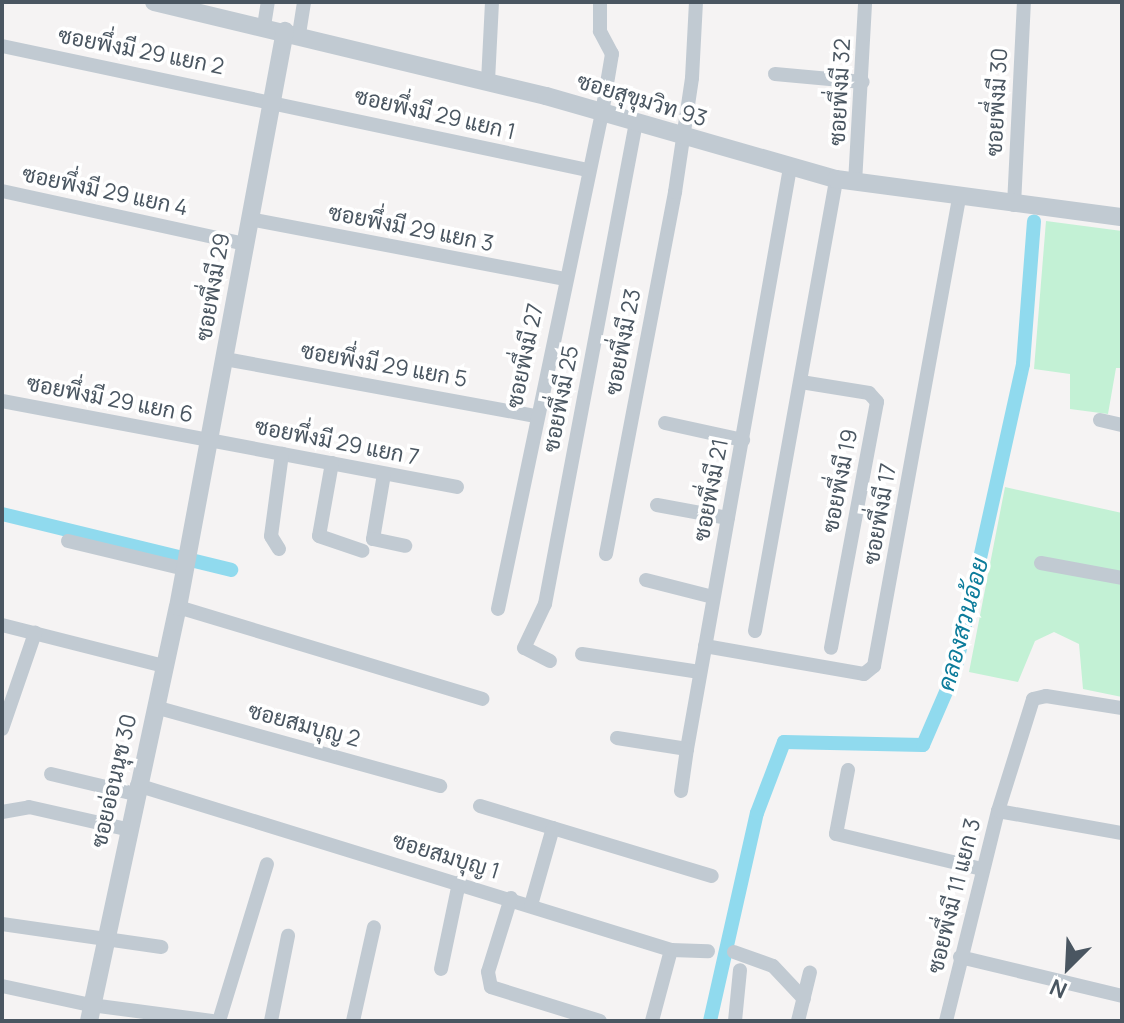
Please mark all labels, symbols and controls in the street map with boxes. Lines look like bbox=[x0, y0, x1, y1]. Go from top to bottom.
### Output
street label: ซอยพึ่งมี 29 แยก 2 bbox=[56, 22, 226, 80]
street label: ซอยพึ่งมี 32 bbox=[824, 38, 856, 146]
street label: ซอยพึ่งมี 30 bbox=[981, 47, 1013, 157]
street label: ซอยสุขุมวิท 93 bbox=[574, 68, 710, 132]
street label: ซอยพึ่งมี 29 แยก 1 bbox=[352, 83, 518, 145]
street label: ซอยพึ่งมี 29 แยก 4 bbox=[20, 161, 190, 221]
street label: ซอยพึ่งมี 29 แยก 3 bbox=[326, 199, 496, 257]
street label: ซอยพึ่งมี 29 bbox=[191, 231, 235, 343]
street label: ซอยพึ่งมี 23 bbox=[600, 287, 646, 397]
street label: ซอยพึ่งมี 27 bbox=[501, 301, 549, 411]
street label: ซอยพึ่งมี 29 แยก 5 bbox=[299, 337, 469, 393]
street label: ซอยพึ่งมี 25 bbox=[538, 343, 584, 455]
street label: ซอยพึ่งมี 29 แยก 6 bbox=[24, 370, 196, 428]
street label: ซอยพึ่งมี 29 แยก 7 bbox=[253, 413, 421, 471]
street label: ซอยพึ่งมี 19 bbox=[817, 427, 863, 535]
street label: ซอยพึ่งมี 21 bbox=[688, 436, 734, 544]
street label: ซอยพึ่งมี 17 bbox=[858, 461, 902, 567]
water label: คลองสวนอ้อย bbox=[930, 554, 994, 694]
street label: ซอยสมบุญ 2 bbox=[245, 697, 363, 753]
street label: ซอยอ่อนนุช 30 bbox=[86, 712, 142, 850]
street label: ซอยพึ่งมี 11 แยก 3 bbox=[922, 816, 986, 976]
street label: ซอยสมบุญ 1 bbox=[389, 827, 503, 885]
north arrow bbox=[1028, 927, 1108, 1007]
text: N bbox=[1045, 972, 1072, 1006]

